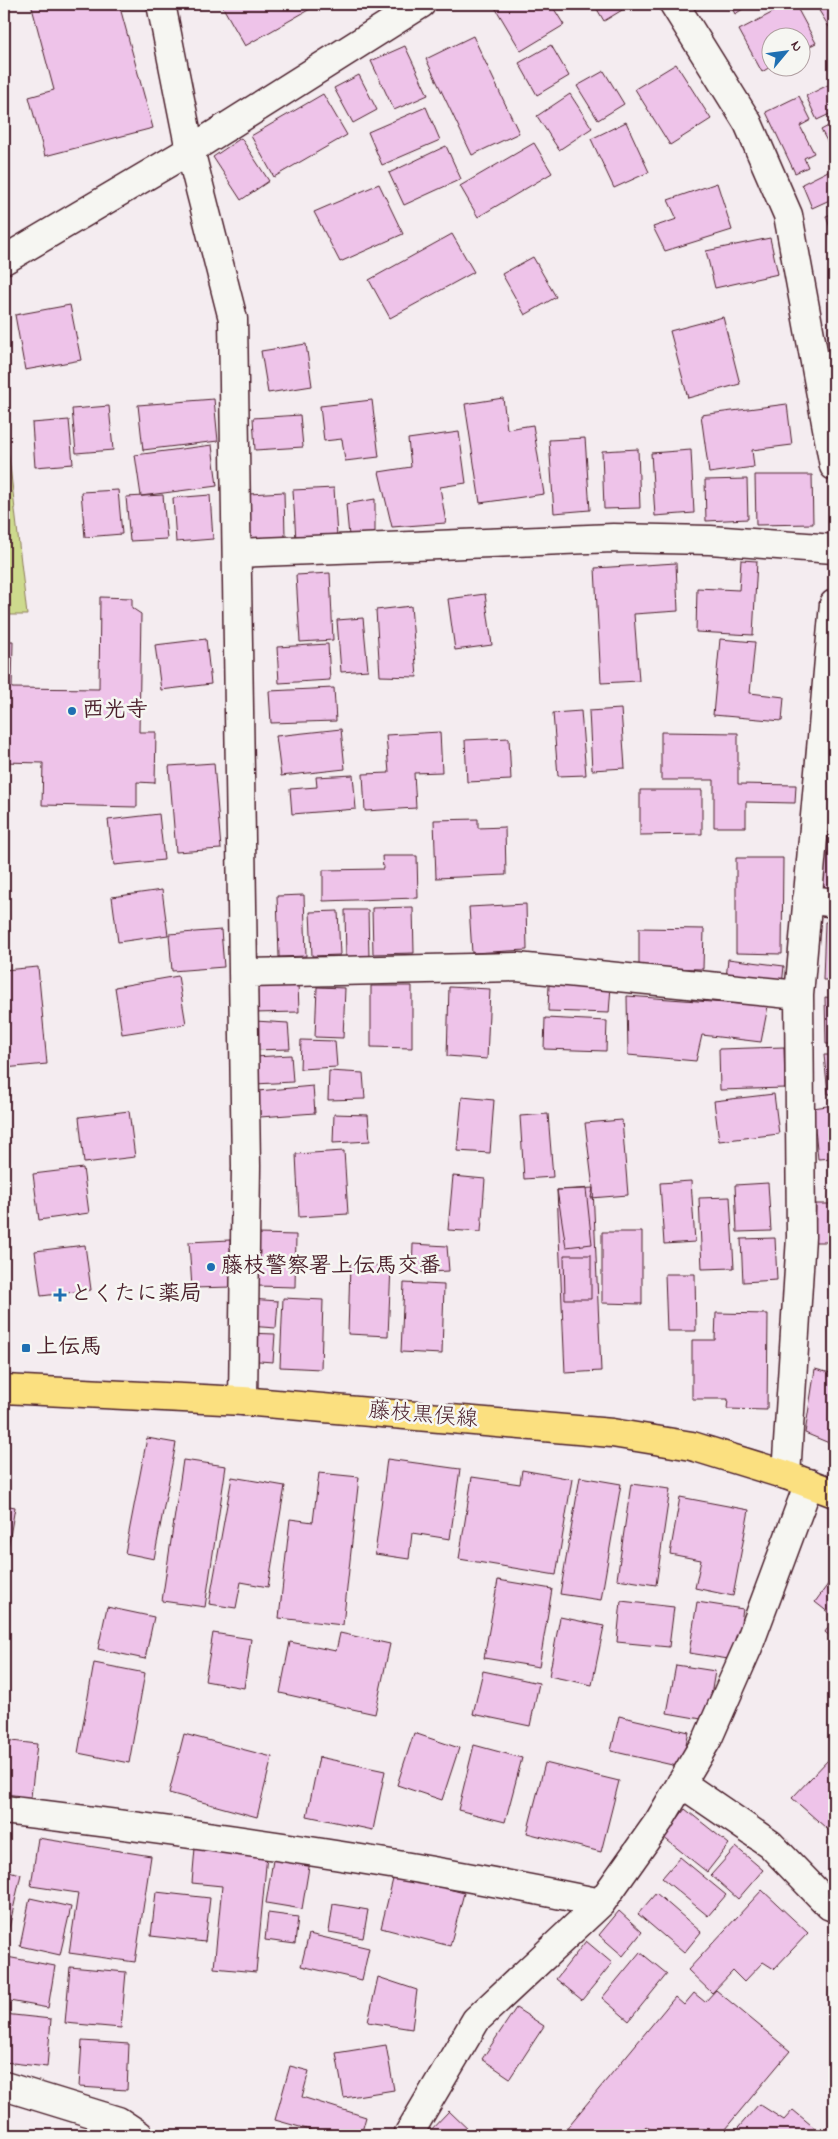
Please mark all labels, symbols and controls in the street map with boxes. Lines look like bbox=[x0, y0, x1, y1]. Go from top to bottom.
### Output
north arrow bbox=[760, 28, 810, 78]
text: N bbox=[785, 37, 808, 56]
place label: 西光寺 bbox=[82, 695, 148, 727]
marker: 西光寺 bbox=[66, 705, 78, 717]
place label: 藤枝警察署上伝馬交番 bbox=[221, 1251, 441, 1283]
marker: 藤枝警察署上伝馬交番 bbox=[205, 1261, 217, 1273]
place label: とくたに薬局 bbox=[70, 1279, 202, 1311]
marker: とくたに薬局 bbox=[54, 1289, 66, 1301]
place label: 上伝馬 bbox=[36, 1332, 102, 1364]
marker: 上伝馬 bbox=[20, 1342, 32, 1354]
street label: 藤枝黒俣線 bbox=[367, 1395, 479, 1437]

